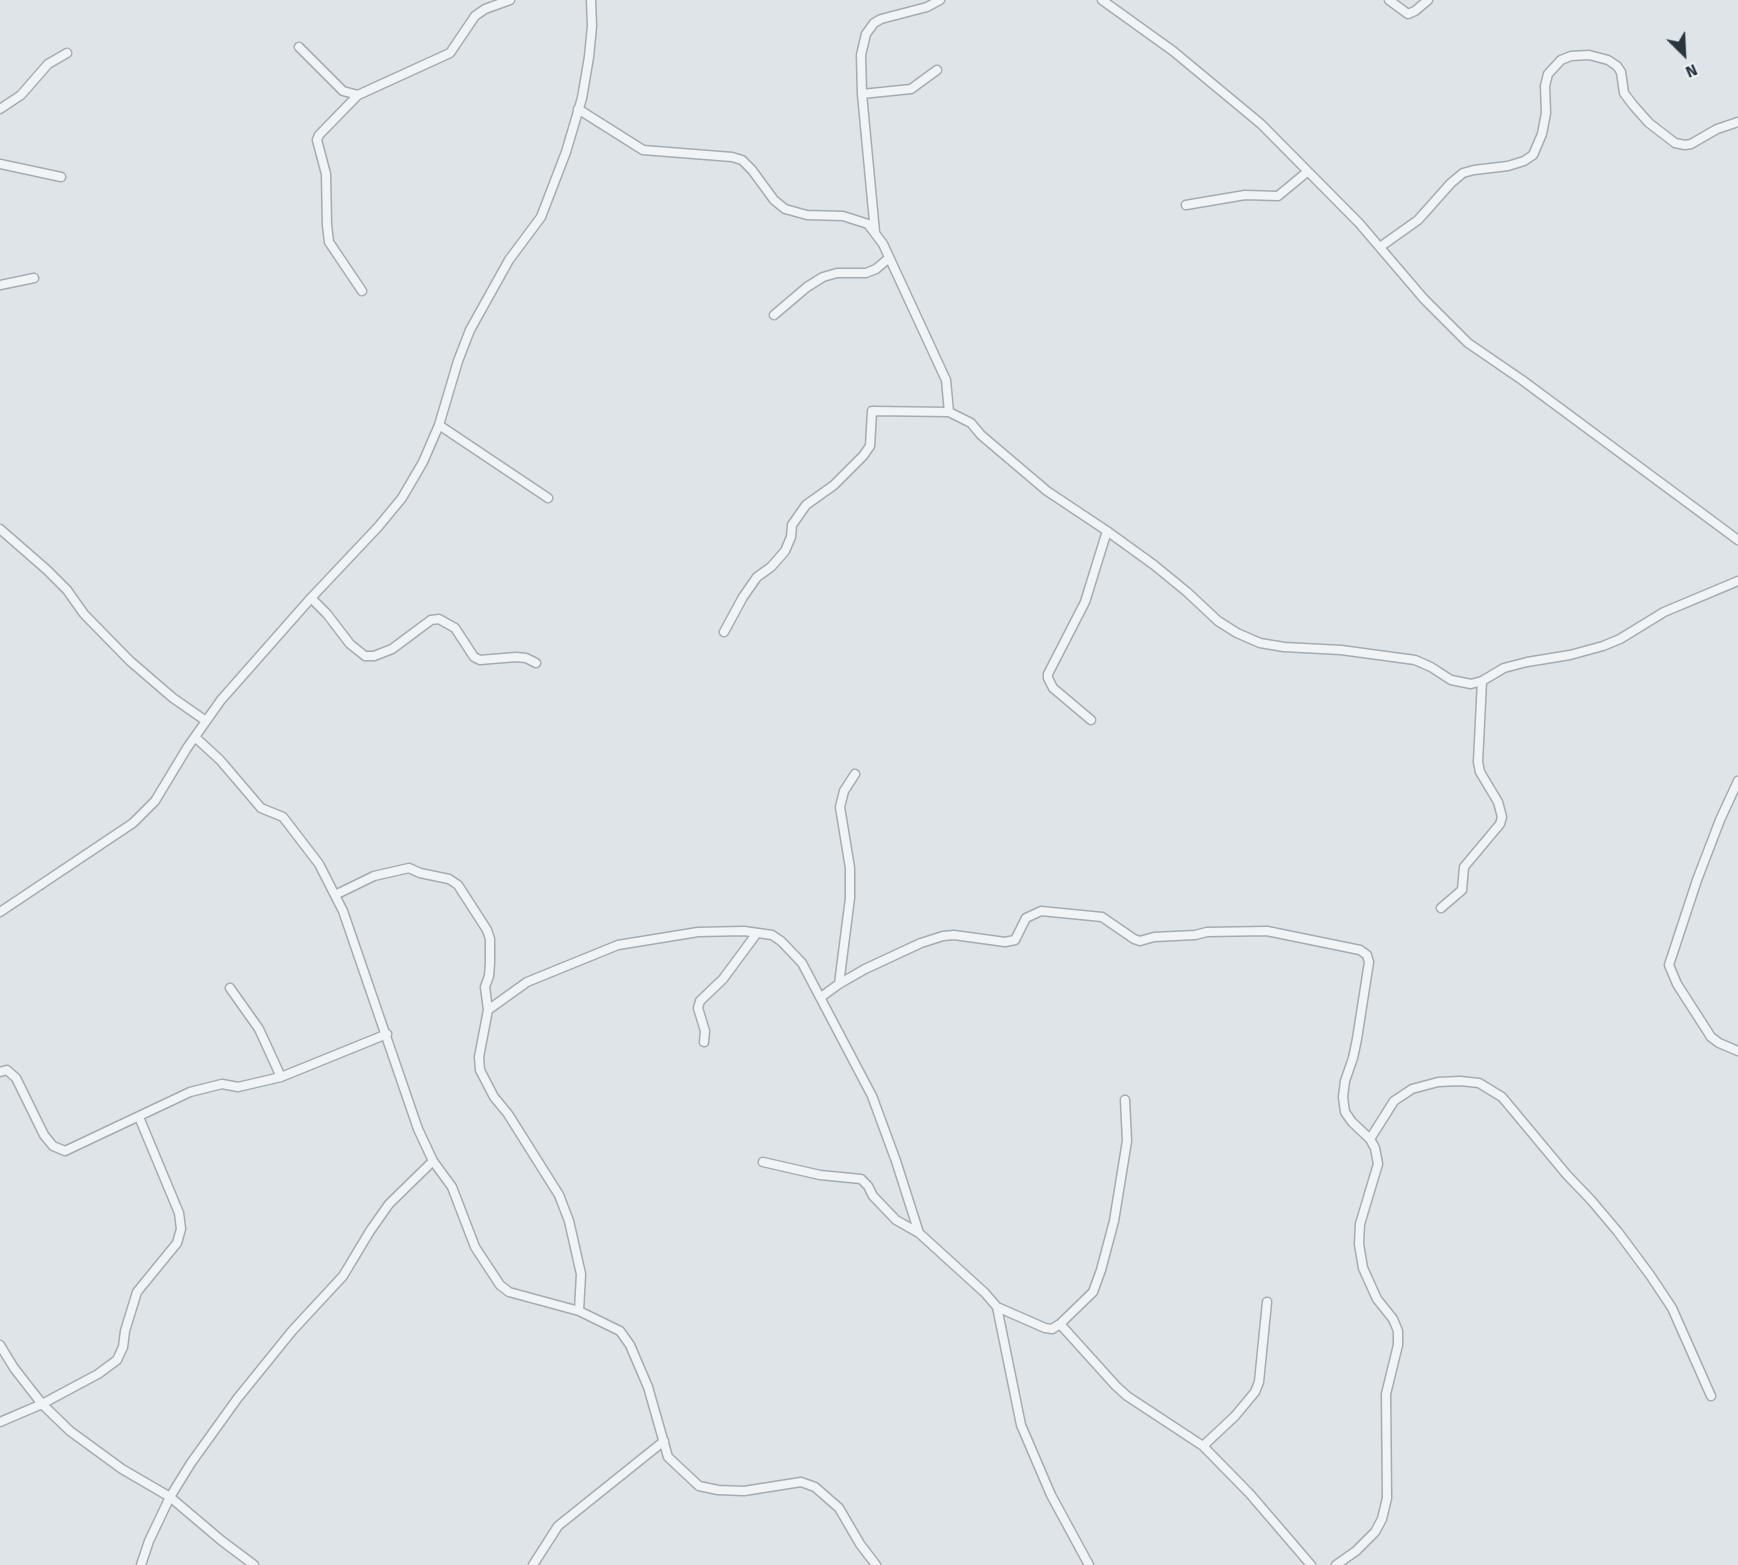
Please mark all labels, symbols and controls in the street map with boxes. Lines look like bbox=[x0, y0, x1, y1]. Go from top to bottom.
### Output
north arrow bbox=[1654, 24, 1714, 84]
text: N bbox=[1683, 60, 1700, 82]

